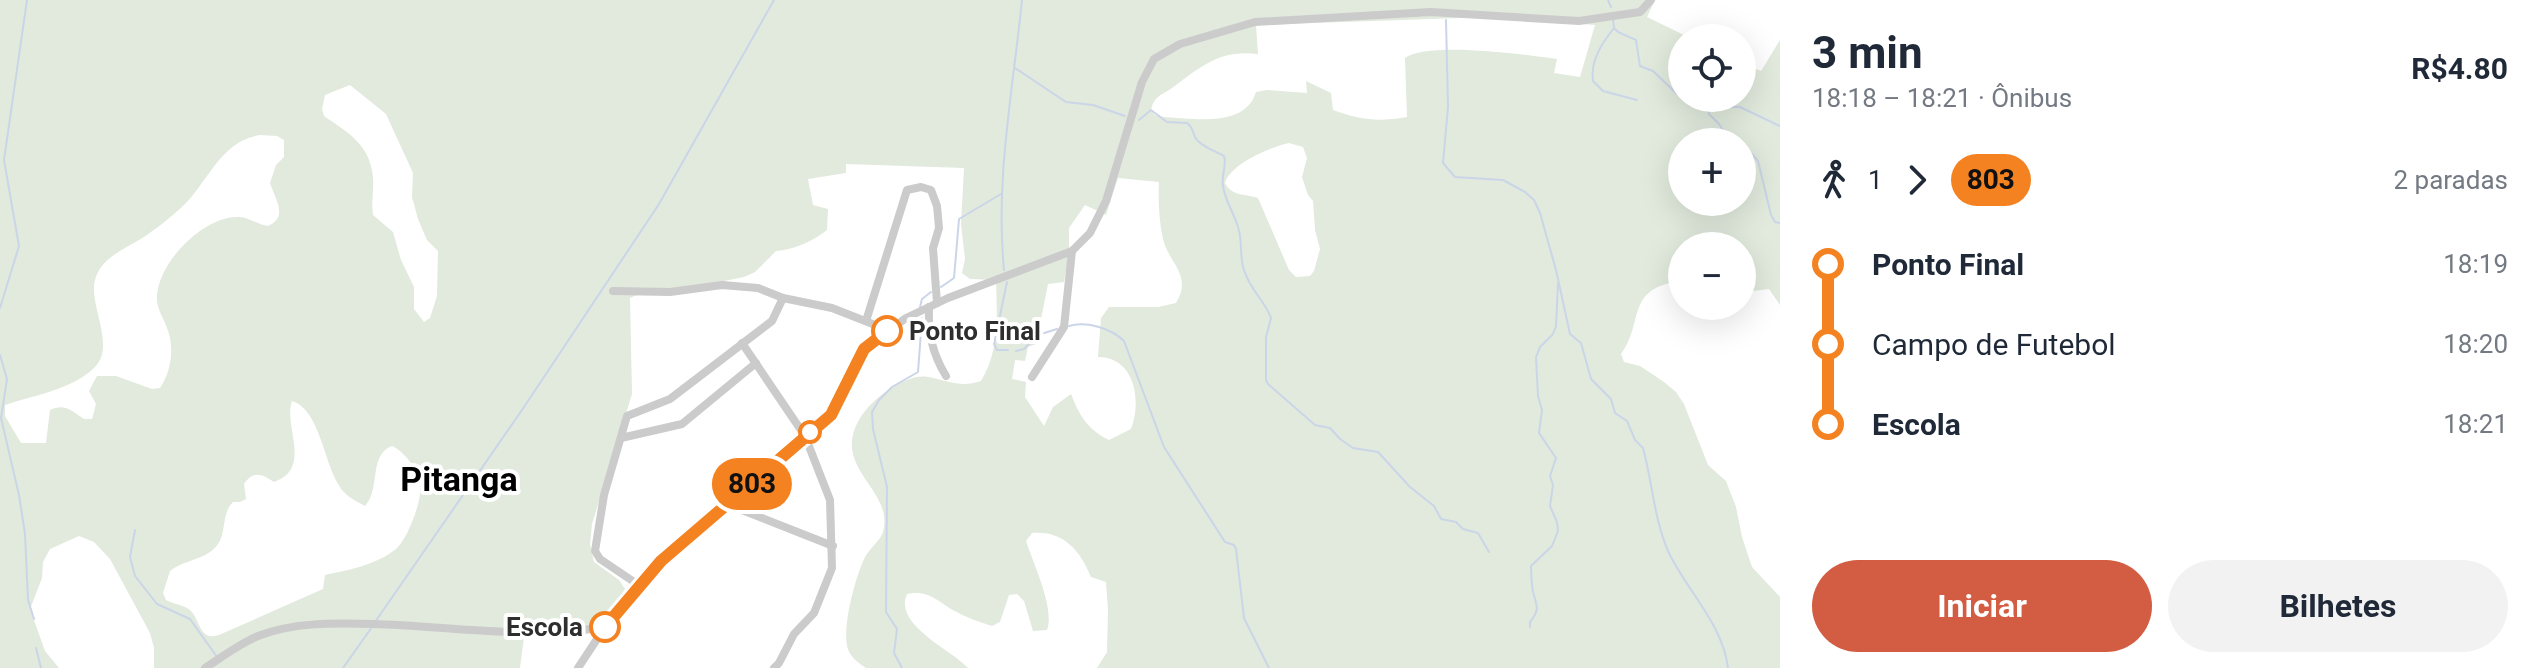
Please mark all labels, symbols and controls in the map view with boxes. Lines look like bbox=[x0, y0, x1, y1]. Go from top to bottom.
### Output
map controls bbox=[1668, 24, 1756, 320]
button: locate bbox=[1668, 24, 1756, 112]
text: 3 min bbox=[1812, 27, 1923, 79]
text: R$4.80 bbox=[2411, 51, 2508, 86]
text: 18:18 – 18:21 · Ônibus bbox=[1812, 83, 2072, 113]
button: + bbox=[1668, 128, 1756, 216]
icon: walk bbox=[1812, 158, 1856, 202]
icon: forward bbox=[1895, 158, 1939, 202]
text: 803 bbox=[1967, 163, 2015, 196]
text: 1 bbox=[1868, 165, 1883, 195]
text: 2 paradas bbox=[2394, 165, 2508, 195]
button: − bbox=[1668, 232, 1756, 320]
text: Ponto Final bbox=[1872, 247, 2024, 282]
text: 18:19 bbox=[2443, 249, 2508, 279]
marker: Ponto Final bbox=[872, 316, 902, 346]
place label: Ponto Final bbox=[909, 316, 1041, 346]
text: Campo de Futebol bbox=[1872, 327, 2116, 362]
text: 18:20 bbox=[2443, 329, 2508, 359]
text: Escola bbox=[1872, 407, 1961, 442]
text: 18:21 bbox=[2443, 409, 2508, 439]
unlabelled marker bbox=[799, 421, 821, 443]
line badge: 803 bbox=[706, 458, 798, 510]
district label: Pitanga bbox=[400, 459, 518, 499]
text: 803 bbox=[728, 467, 776, 500]
button: Iniciar bbox=[1812, 560, 2152, 652]
button: Bilhetes bbox=[2168, 560, 2508, 652]
place label: Escola bbox=[506, 612, 583, 642]
marker: Escola bbox=[590, 612, 620, 642]

